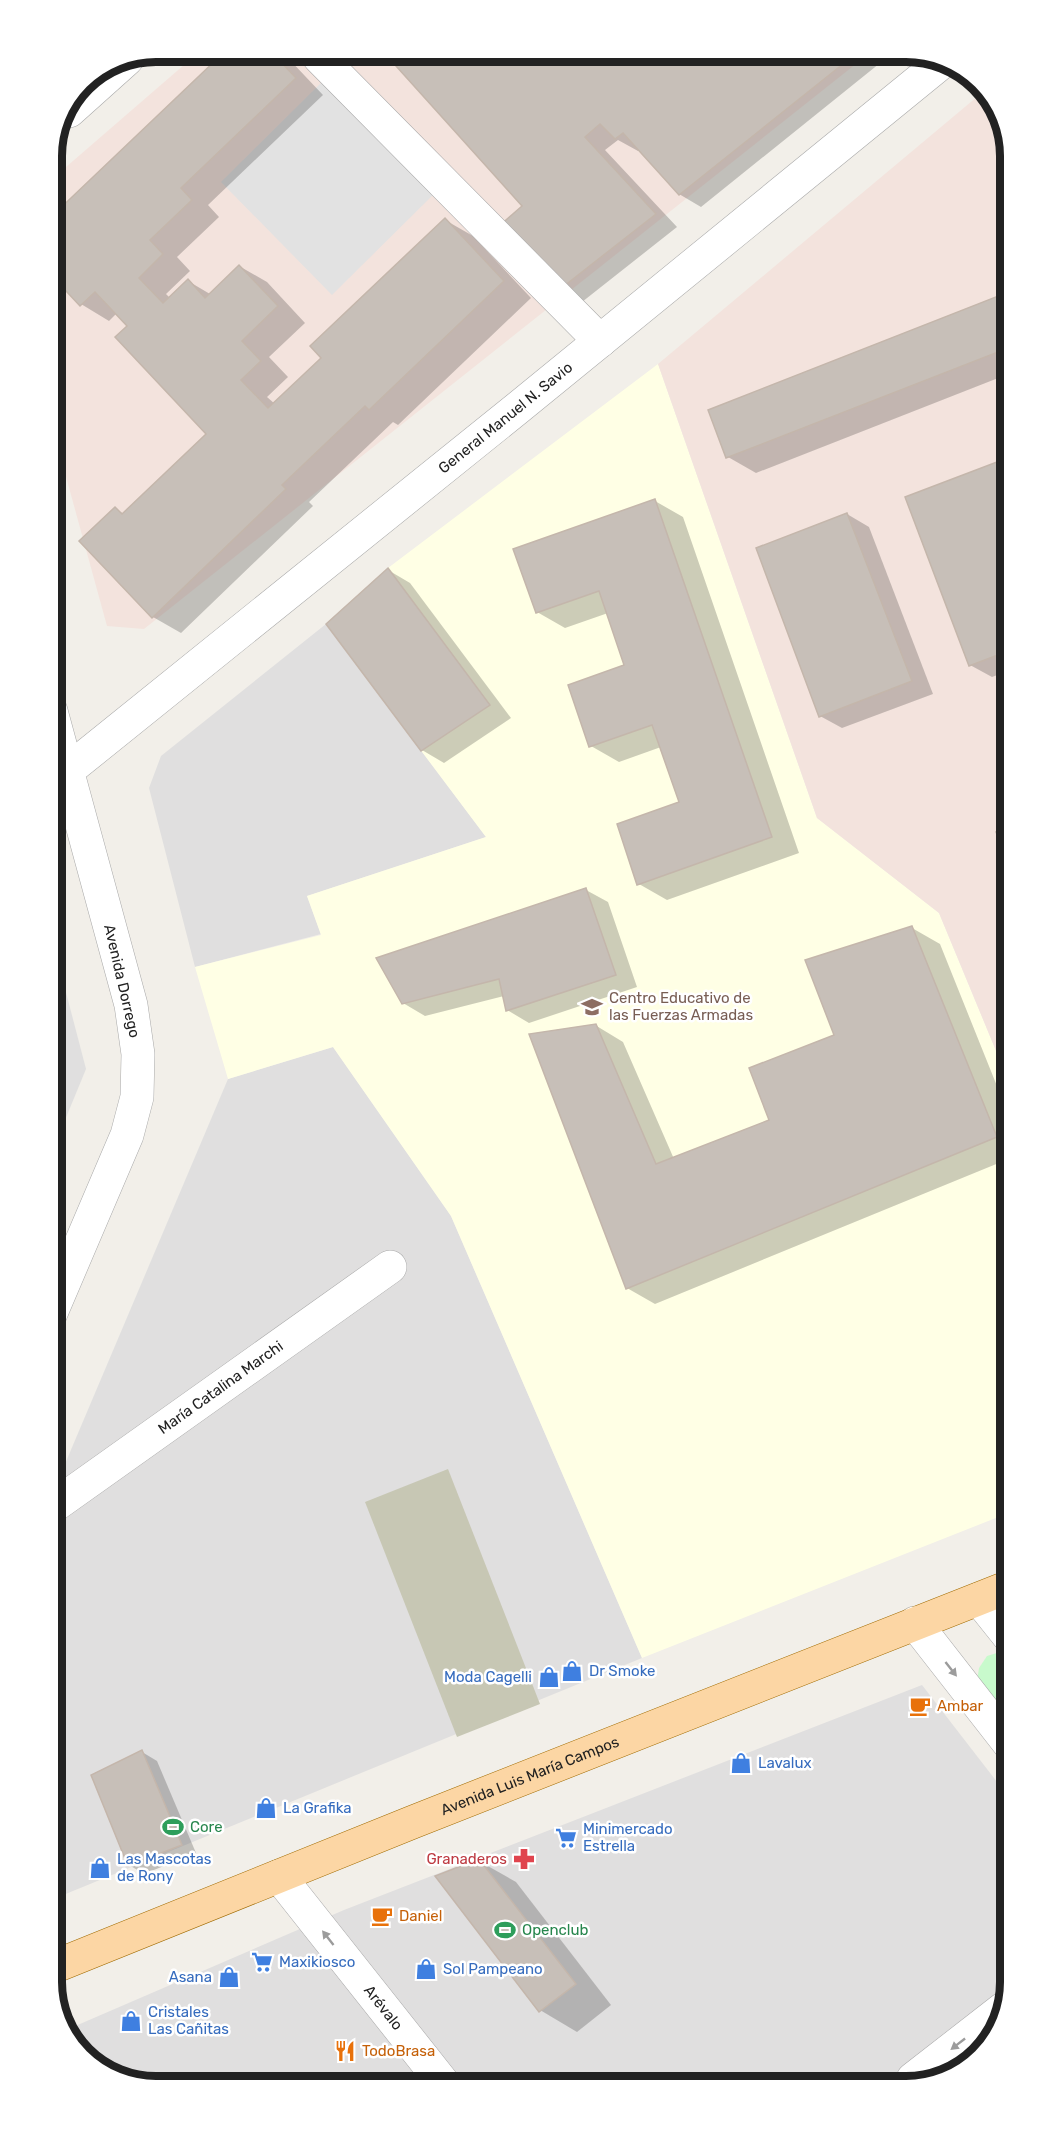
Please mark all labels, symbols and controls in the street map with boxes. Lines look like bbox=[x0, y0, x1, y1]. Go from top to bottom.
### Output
street label: General Manuel N. Savio bbox=[435, 358, 576, 477]
street label: Avenida Dorrego bbox=[100, 923, 144, 1039]
place label: Centro Educativo de las Fuerzas Armadas bbox=[609, 989, 753, 1024]
school or university icon: Centro Educativo de las Fuerzas Armadas bbox=[580, 995, 604, 1019]
street label: María Catalina Marchi bbox=[155, 1337, 286, 1438]
shop icon: Dr Smoke bbox=[560, 1659, 584, 1683]
one-way arrow bbox=[945, 1661, 957, 1677]
place label: Dr Smoke bbox=[589, 1662, 655, 1680]
shop icon: Moda Cagelli bbox=[537, 1665, 561, 1689]
place label: Moda Cagelli bbox=[444, 1668, 532, 1686]
cafe icon: Ambar bbox=[908, 1694, 932, 1718]
place label: Ambar bbox=[937, 1697, 984, 1715]
street label: Avenida Luis María Campos bbox=[438, 1732, 622, 1819]
shop icon: Lavalux bbox=[729, 1751, 753, 1775]
place label: Lavalux bbox=[758, 1754, 812, 1772]
shop icon: La Grafika bbox=[254, 1796, 278, 1820]
place label: La Grafika bbox=[283, 1799, 352, 1817]
sports icon: Core bbox=[161, 1815, 185, 1839]
place label: Core bbox=[190, 1818, 223, 1836]
place label: Minimercado Estrella bbox=[583, 1820, 673, 1855]
supermarket icon: Minimercado Estrella bbox=[554, 1826, 578, 1850]
pharmacy icon: Granaderos bbox=[512, 1847, 536, 1871]
place label: Las Mascotas de Rony bbox=[117, 1850, 212, 1885]
place label: Granaderos bbox=[426, 1850, 507, 1868]
shop icon: Las Mascotas de Rony bbox=[88, 1856, 112, 1880]
cafe icon: Daniel bbox=[370, 1904, 394, 1928]
place label: Daniel bbox=[399, 1907, 442, 1925]
sports icon: Openclub bbox=[493, 1918, 517, 1942]
place label: Openclub bbox=[522, 1921, 589, 1939]
one-way arrow bbox=[322, 1930, 335, 1946]
supermarket icon: Maxikiosco bbox=[250, 1950, 274, 1974]
place label: Maxikiosco bbox=[279, 1953, 355, 1971]
shop icon: Sol Pampeano bbox=[414, 1957, 438, 1981]
place label: Sol Pampeano bbox=[443, 1960, 543, 1978]
shop icon: Asana bbox=[217, 1965, 241, 1989]
place label: Asana bbox=[169, 1968, 212, 1986]
street label: Arévalo bbox=[360, 1982, 407, 2034]
place label: Cristales Las Cañitas bbox=[148, 2003, 229, 2038]
shop icon: Cristales Las Cañitas bbox=[119, 2009, 143, 2033]
one-way arrow bbox=[950, 2037, 965, 2049]
restaurant icon: TodoBrasa bbox=[333, 2039, 357, 2063]
place label: TodoBrasa bbox=[362, 2042, 435, 2060]

